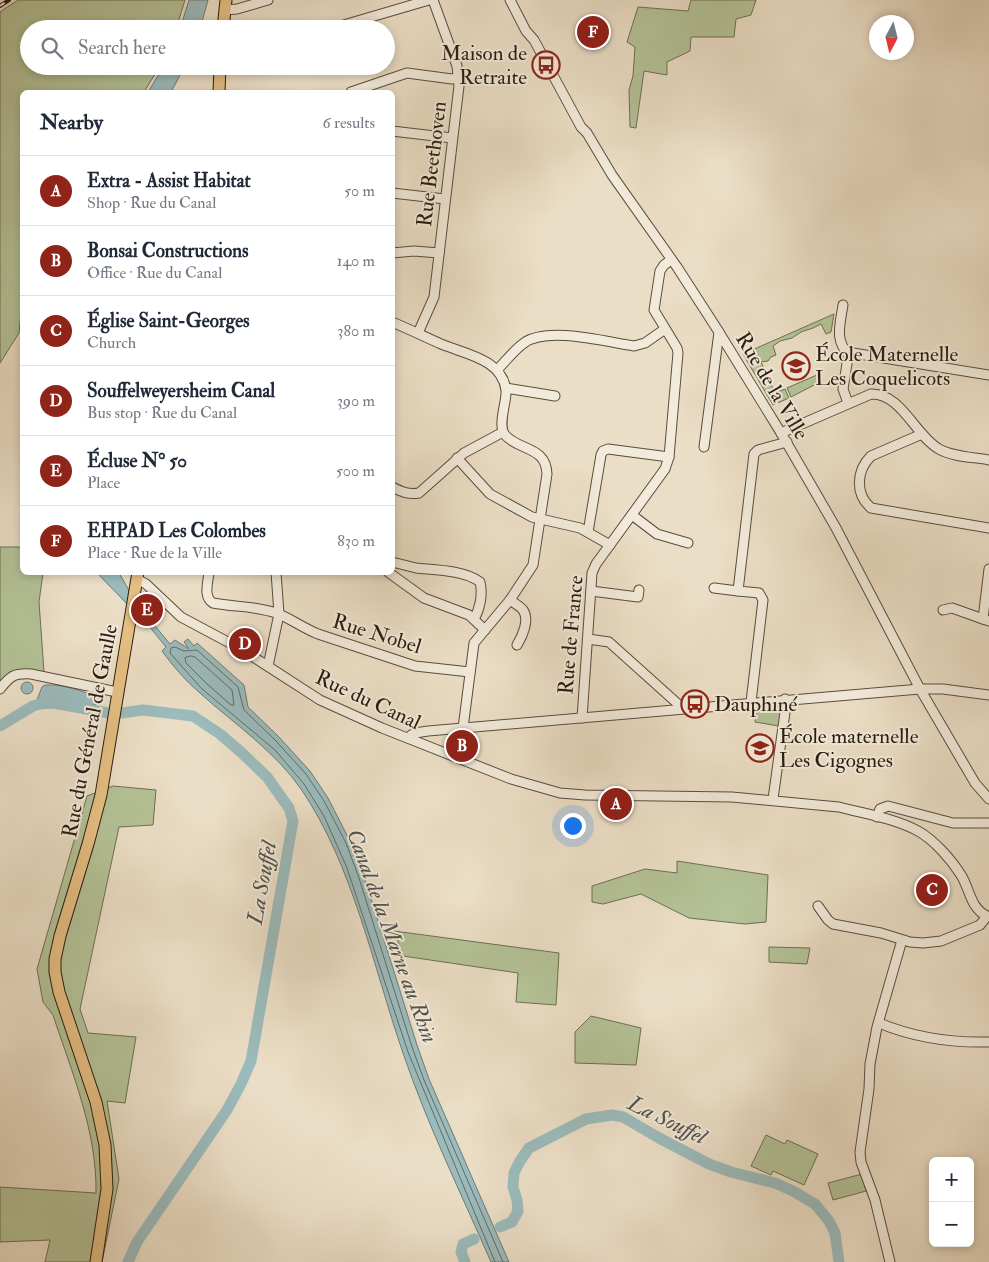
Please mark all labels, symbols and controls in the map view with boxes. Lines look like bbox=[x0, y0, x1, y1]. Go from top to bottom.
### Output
pin: F bbox=[577, 13, 609, 51]
north arrow bbox=[869, 15, 914, 60]
search box bbox=[20, 20, 395, 75]
icon: search bbox=[38, 34, 66, 62]
text: Search here bbox=[78, 36, 166, 60]
place label: Maison de Retraite bbox=[441, 40, 527, 91]
bus stop icon: Maison de Retraite bbox=[531, 50, 561, 80]
street label: Rue Beethoven bbox=[411, 99, 453, 228]
text: Nearby bbox=[40, 109, 103, 136]
text: 6 results bbox=[323, 113, 375, 133]
text: Extra - Assist Habitat bbox=[87, 169, 251, 193]
text: A bbox=[51, 181, 61, 201]
text: 50 m bbox=[344, 181, 375, 201]
text: Shop · Rue du Canal bbox=[87, 193, 216, 213]
text: Bonsai Constructions bbox=[87, 239, 248, 263]
text: B bbox=[51, 251, 61, 271]
text: 140 m bbox=[337, 251, 375, 271]
text: Office · Rue du Canal bbox=[87, 263, 222, 283]
text: Église Saint-Georges bbox=[87, 309, 250, 333]
text: C bbox=[50, 321, 62, 341]
text: 380 m bbox=[337, 321, 375, 341]
street label: Rue de la Ville bbox=[729, 327, 815, 445]
text: Church bbox=[87, 333, 136, 353]
place label: École Maternelle Les Coquelicots bbox=[815, 341, 959, 392]
school or university icon: École Maternelle Les Coquelicots bbox=[781, 351, 811, 381]
text: Souffelweyersheim Canal bbox=[87, 379, 275, 403]
text: D bbox=[49, 391, 63, 411]
text: 390 m bbox=[337, 391, 375, 411]
text: Bus stop · Rue du Canal bbox=[87, 403, 237, 423]
text: Écluse N° 50 bbox=[87, 449, 187, 473]
text: E bbox=[50, 461, 62, 481]
text: 500 m bbox=[336, 461, 375, 481]
text: Place bbox=[87, 473, 120, 493]
text: EHPAD Les Colombes bbox=[87, 519, 266, 543]
text: F bbox=[51, 531, 61, 551]
text: 830 m bbox=[337, 531, 375, 551]
text: Place · Rue de la Ville bbox=[87, 543, 222, 563]
street label: Rue de France bbox=[552, 574, 590, 696]
pin: E bbox=[131, 591, 163, 629]
street label: Rue Nobel bbox=[329, 608, 425, 661]
street label: Rue du Général de Gaulle bbox=[56, 622, 124, 840]
pin: D bbox=[229, 625, 261, 663]
street label: Rue du Canal bbox=[311, 664, 426, 736]
bus stop icon: Dauphiné bbox=[680, 689, 710, 719]
place label: Dauphiné bbox=[714, 691, 798, 718]
place label: École maternelle Les Cigognes bbox=[779, 723, 919, 774]
pin: B bbox=[446, 727, 478, 765]
school or university icon: École maternelle Les Cigognes bbox=[745, 733, 775, 763]
pin: A bbox=[600, 785, 632, 823]
your location bbox=[560, 813, 586, 839]
water label: Canal de la Marne au Rhin bbox=[340, 825, 444, 1047]
water label: La Souffel bbox=[241, 838, 283, 928]
pin: C bbox=[916, 871, 948, 909]
water label: La Souffel bbox=[622, 1089, 712, 1152]
map controls bbox=[929, 1157, 974, 1247]
button: + bbox=[929, 1157, 974, 1202]
button: − bbox=[929, 1202, 974, 1247]

